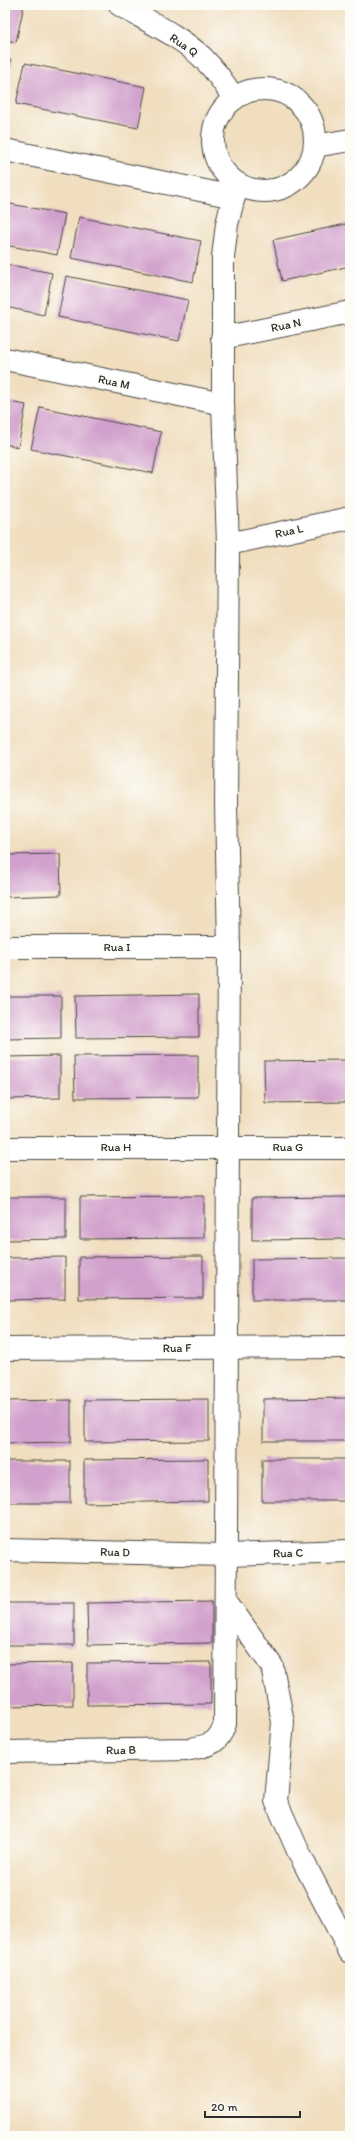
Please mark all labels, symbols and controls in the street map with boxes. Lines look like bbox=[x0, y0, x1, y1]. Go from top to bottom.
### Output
street label: Rua Q bbox=[167, 30, 201, 60]
street label: Rua N bbox=[270, 315, 302, 335]
street label: Rua M bbox=[97, 372, 131, 392]
street label: Rua L bbox=[274, 521, 304, 541]
street label: Rua I bbox=[104, 940, 130, 954]
street label: Rua H bbox=[101, 1140, 131, 1154]
street label: Rua G bbox=[273, 1140, 303, 1154]
street label: Rua F bbox=[163, 1341, 192, 1355]
street label: Rua D bbox=[100, 1545, 131, 1559]
street label: Rua C bbox=[273, 1546, 303, 1560]
street label: Rua B bbox=[106, 1743, 137, 1757]
scale bar bbox=[205, 2093, 300, 2119]
text: 20 m bbox=[211, 2100, 238, 2114]

